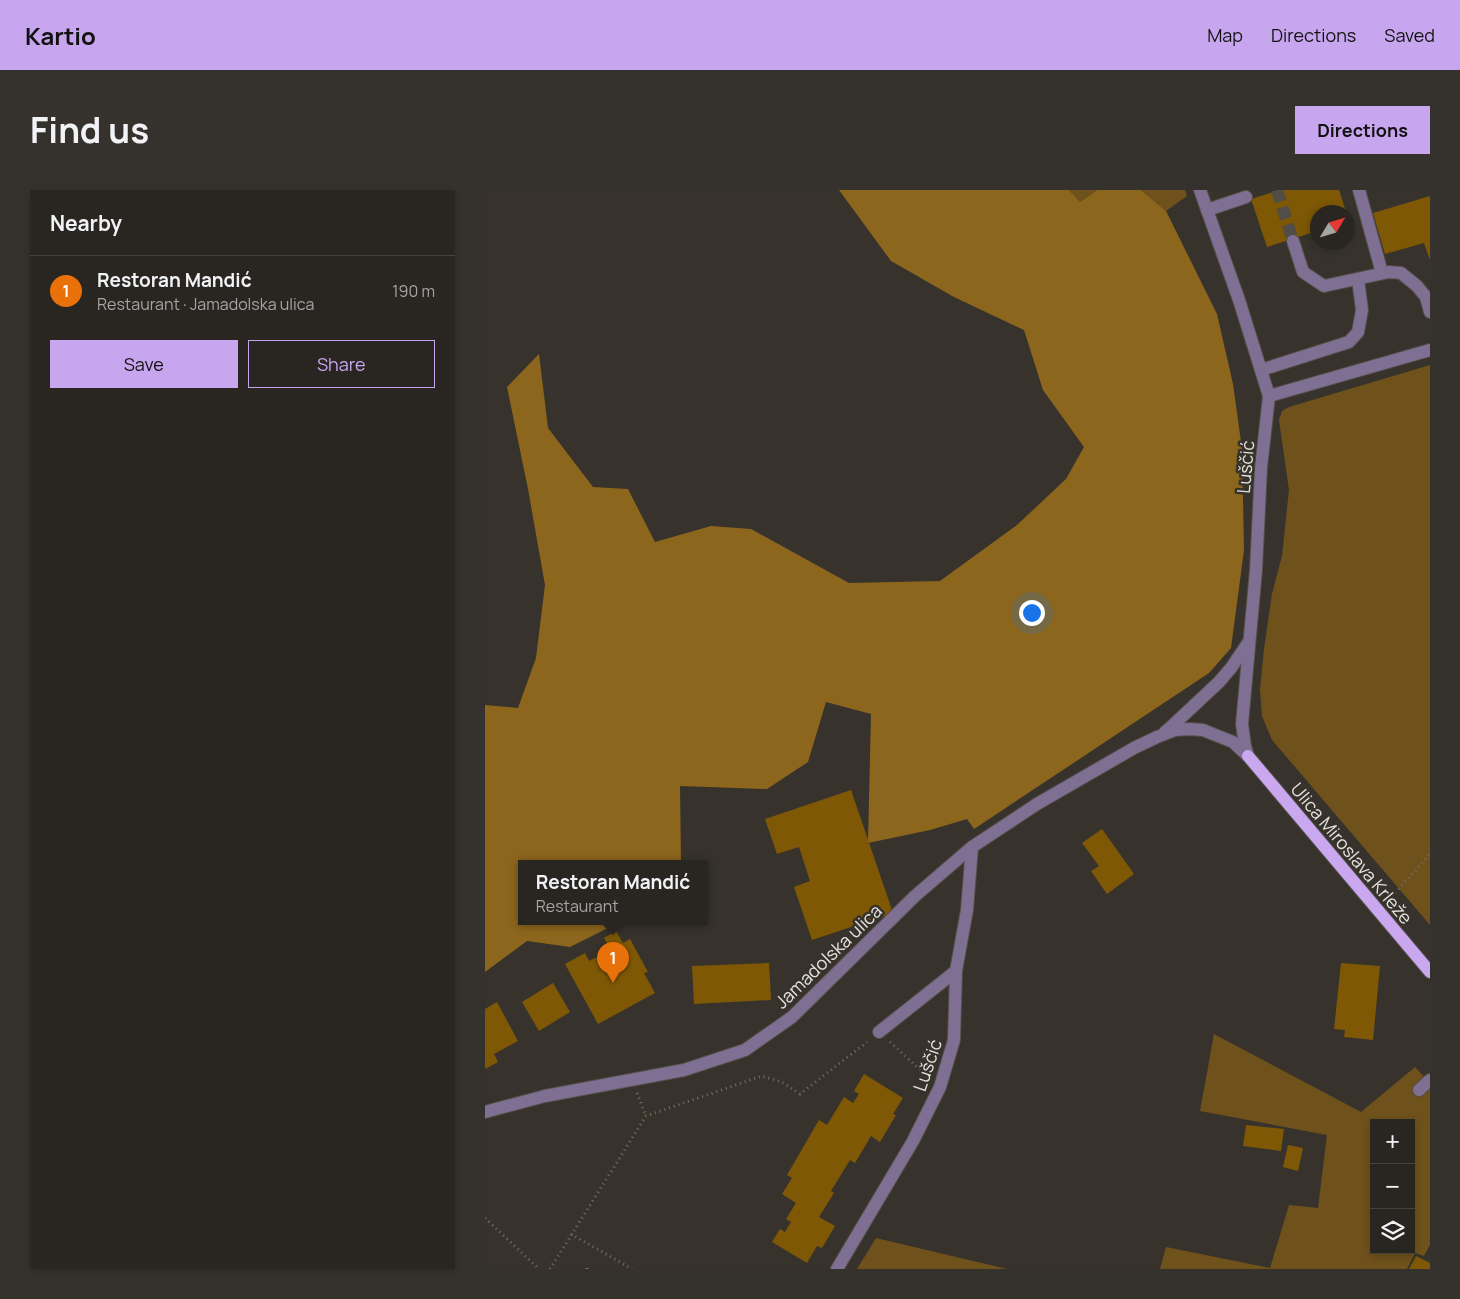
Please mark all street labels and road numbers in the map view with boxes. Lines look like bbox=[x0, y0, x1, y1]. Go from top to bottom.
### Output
street label: Luščić bbox=[1231, 439, 1259, 495]
street label: Ulica Miroslava Krleže bbox=[1286, 777, 1418, 929]
street label: Jamadolska ulica bbox=[769, 899, 887, 1013]
street label: Luščić bbox=[907, 1036, 947, 1094]

